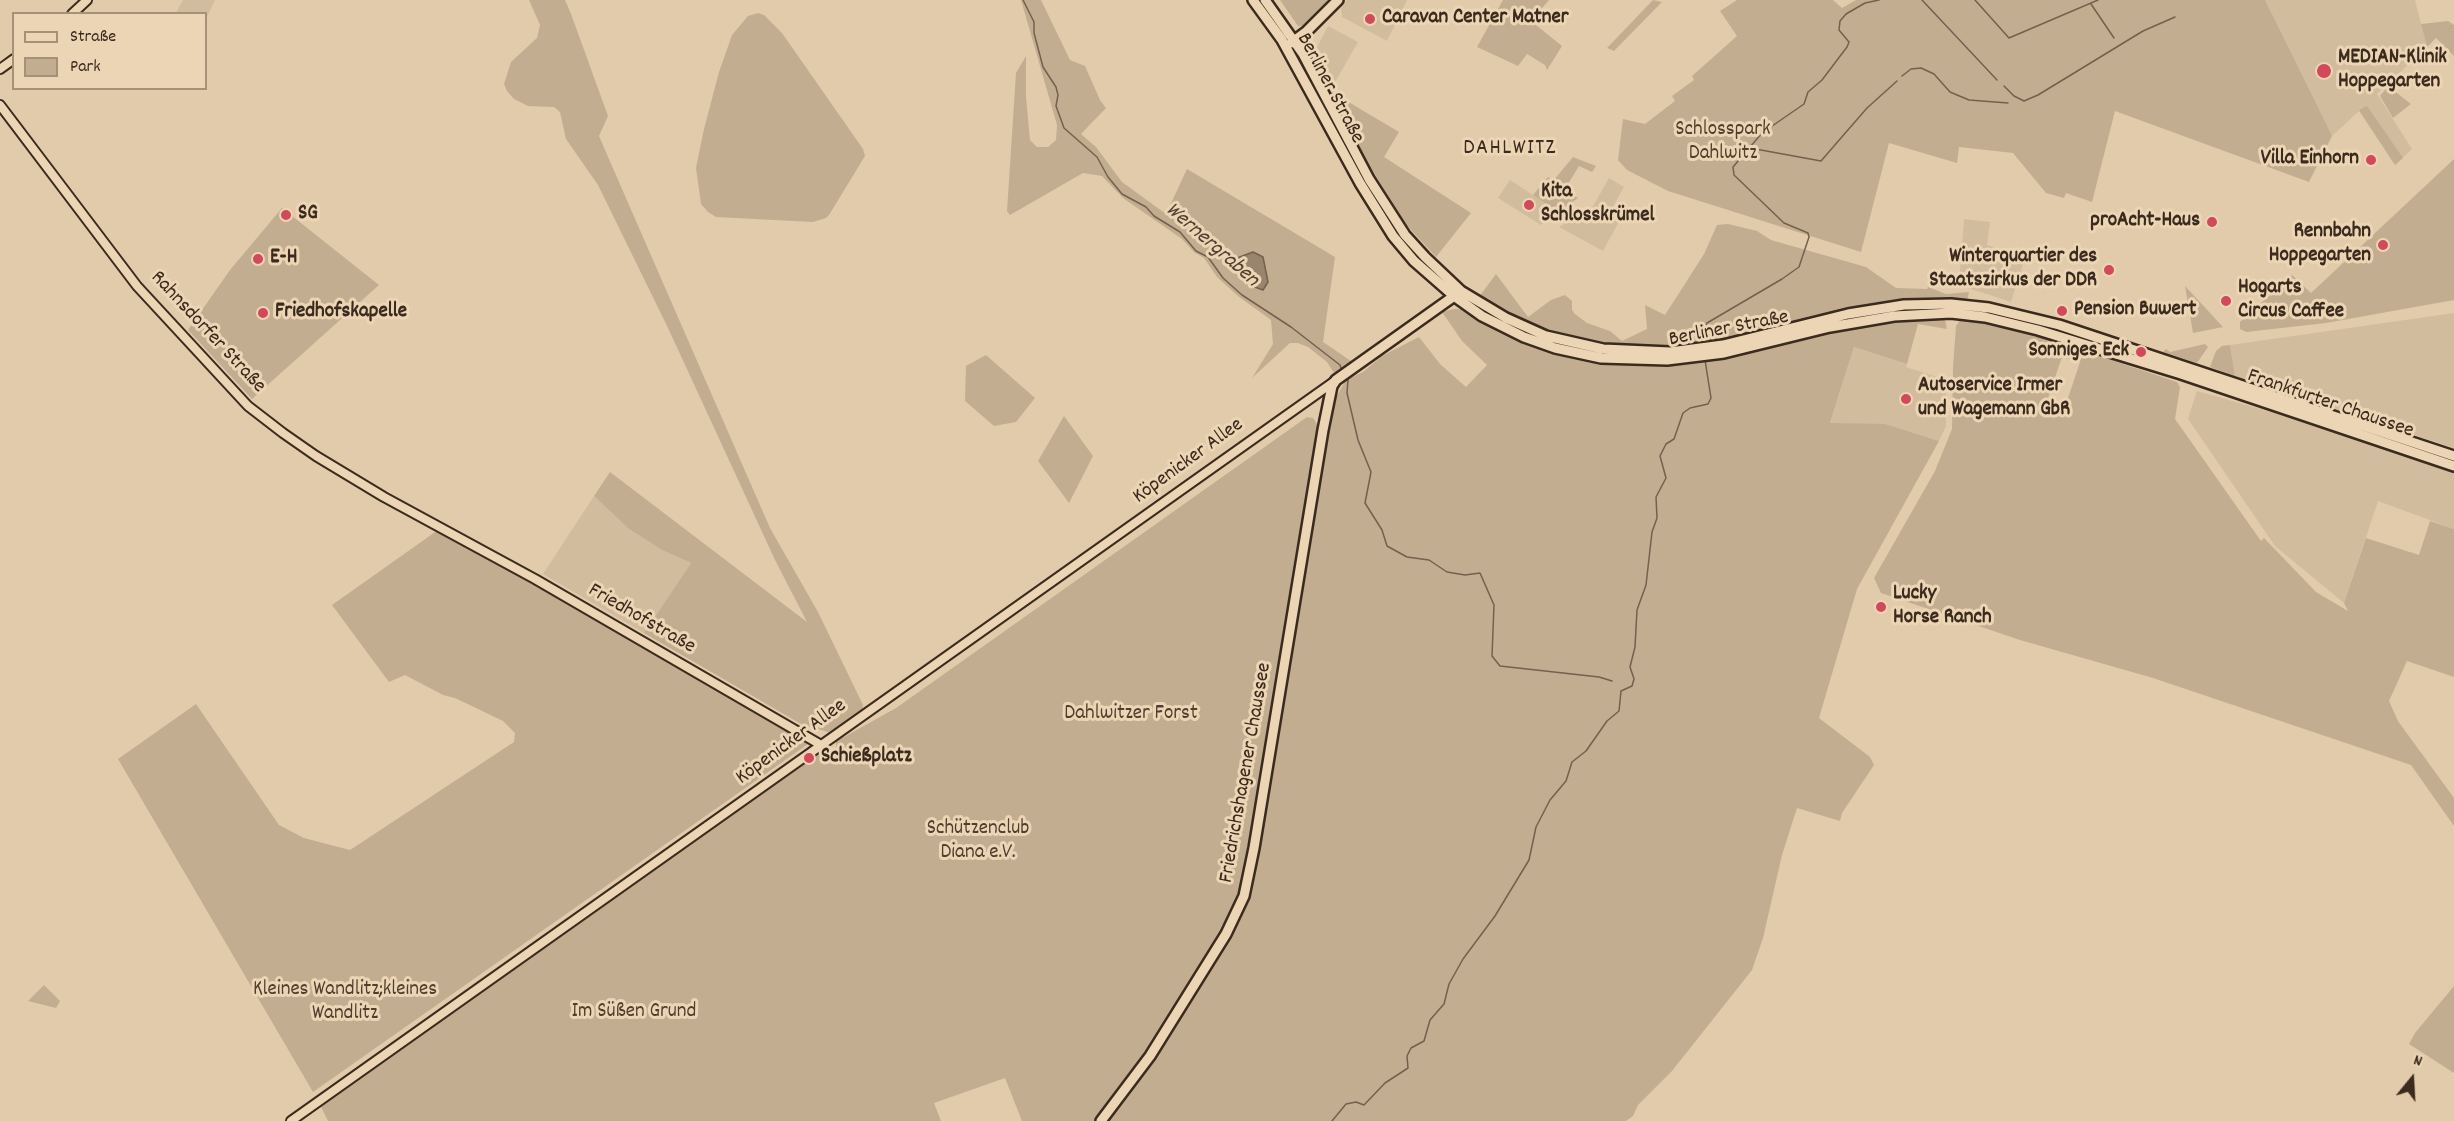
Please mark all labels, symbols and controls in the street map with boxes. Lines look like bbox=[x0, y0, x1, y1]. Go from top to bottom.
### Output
place label: Caravan Center Matner bbox=[1382, 6, 1569, 32]
legend bbox=[12, 12, 207, 90]
marker: Caravan Center Matner bbox=[1363, 12, 1377, 26]
text: Straße bbox=[70, 25, 116, 50]
street label: Berliner Straße bbox=[1289, 30, 1369, 148]
place label: MEDIAN-Klinik Hoppegarten bbox=[2338, 46, 2447, 96]
text: Park bbox=[70, 55, 101, 80]
marker: MEDIAN-Klinik Hoppegarten bbox=[2315, 62, 2333, 80]
park label: Schlosspark Dahlwitz bbox=[1675, 118, 1771, 168]
district label: DAHLWITZ bbox=[1463, 137, 1557, 163]
place label: Villa Einhorn bbox=[2261, 147, 2359, 173]
marker: Villa Einhorn bbox=[2364, 153, 2378, 167]
place label: Kita Schlosskrümel bbox=[1541, 180, 1654, 230]
water label: Wernergraben bbox=[1159, 198, 1263, 294]
marker: Kita Schlosskrümel bbox=[1522, 198, 1536, 212]
place label: SG bbox=[298, 202, 318, 228]
marker: SG bbox=[279, 208, 293, 222]
place label: proAcht-Haus bbox=[2090, 209, 2200, 235]
marker: proAcht-Haus bbox=[2205, 215, 2219, 229]
place label: Rennbahn Hoppegarten bbox=[2269, 220, 2371, 270]
marker: Rennbahn Hoppegarten bbox=[2376, 238, 2390, 252]
place label: Winterquartier des Staatszirkus der DDR bbox=[1929, 245, 2097, 295]
place label: E-H bbox=[270, 246, 297, 272]
marker: E-H bbox=[251, 252, 265, 266]
marker: Winterquartier des Staatszirkus der DDR bbox=[2102, 263, 2116, 277]
street label: Rahnsdorfer Straße bbox=[144, 267, 270, 399]
place label: Hogarts Circus Caffee bbox=[2238, 276, 2344, 326]
marker: Hogarts Circus Caffee bbox=[2219, 294, 2233, 308]
place label: Pension Buwert bbox=[2074, 298, 2196, 324]
place label: Friedhofskapelle bbox=[275, 300, 407, 326]
marker: Pension Buwert bbox=[2055, 304, 2069, 318]
marker: Friedhofskapelle bbox=[256, 306, 270, 320]
street label: Berliner Straße bbox=[1667, 306, 1791, 354]
place label: Sonniges Eck bbox=[2028, 339, 2129, 365]
marker: Sonniges Eck bbox=[2134, 345, 2148, 359]
street label: Frankfurter Chaussee bbox=[2244, 365, 2416, 445]
place label: Autoservice Irmer und Wagemann GbR bbox=[1918, 374, 2070, 424]
marker: Autoservice Irmer und Wagemann GbR bbox=[1899, 392, 1913, 406]
street label: Köpenicker Allee bbox=[1129, 413, 1249, 511]
street label: Friedhofstraße bbox=[583, 579, 699, 661]
place label: Lucky Horse Ranch bbox=[1893, 582, 1992, 632]
marker: Lucky Horse Ranch bbox=[1874, 600, 1888, 614]
street label: Friedrichshagener Chaussee bbox=[1215, 661, 1279, 885]
street label: Köpenicker Allee bbox=[732, 694, 852, 792]
park label: Dahlwitzer Forst bbox=[1064, 702, 1198, 728]
place label: Schießplatz bbox=[821, 745, 912, 771]
marker: Schießplatz bbox=[802, 751, 816, 765]
park label: Schützenclub Diana e.V. bbox=[927, 817, 1029, 867]
park label: Kleines Wandlitz;kleines Wandlitz bbox=[253, 978, 437, 1028]
park label: Im Süßen Grund bbox=[572, 1000, 696, 1026]
north arrow bbox=[2382, 1049, 2442, 1109]
text: N bbox=[2410, 1049, 2425, 1074]

